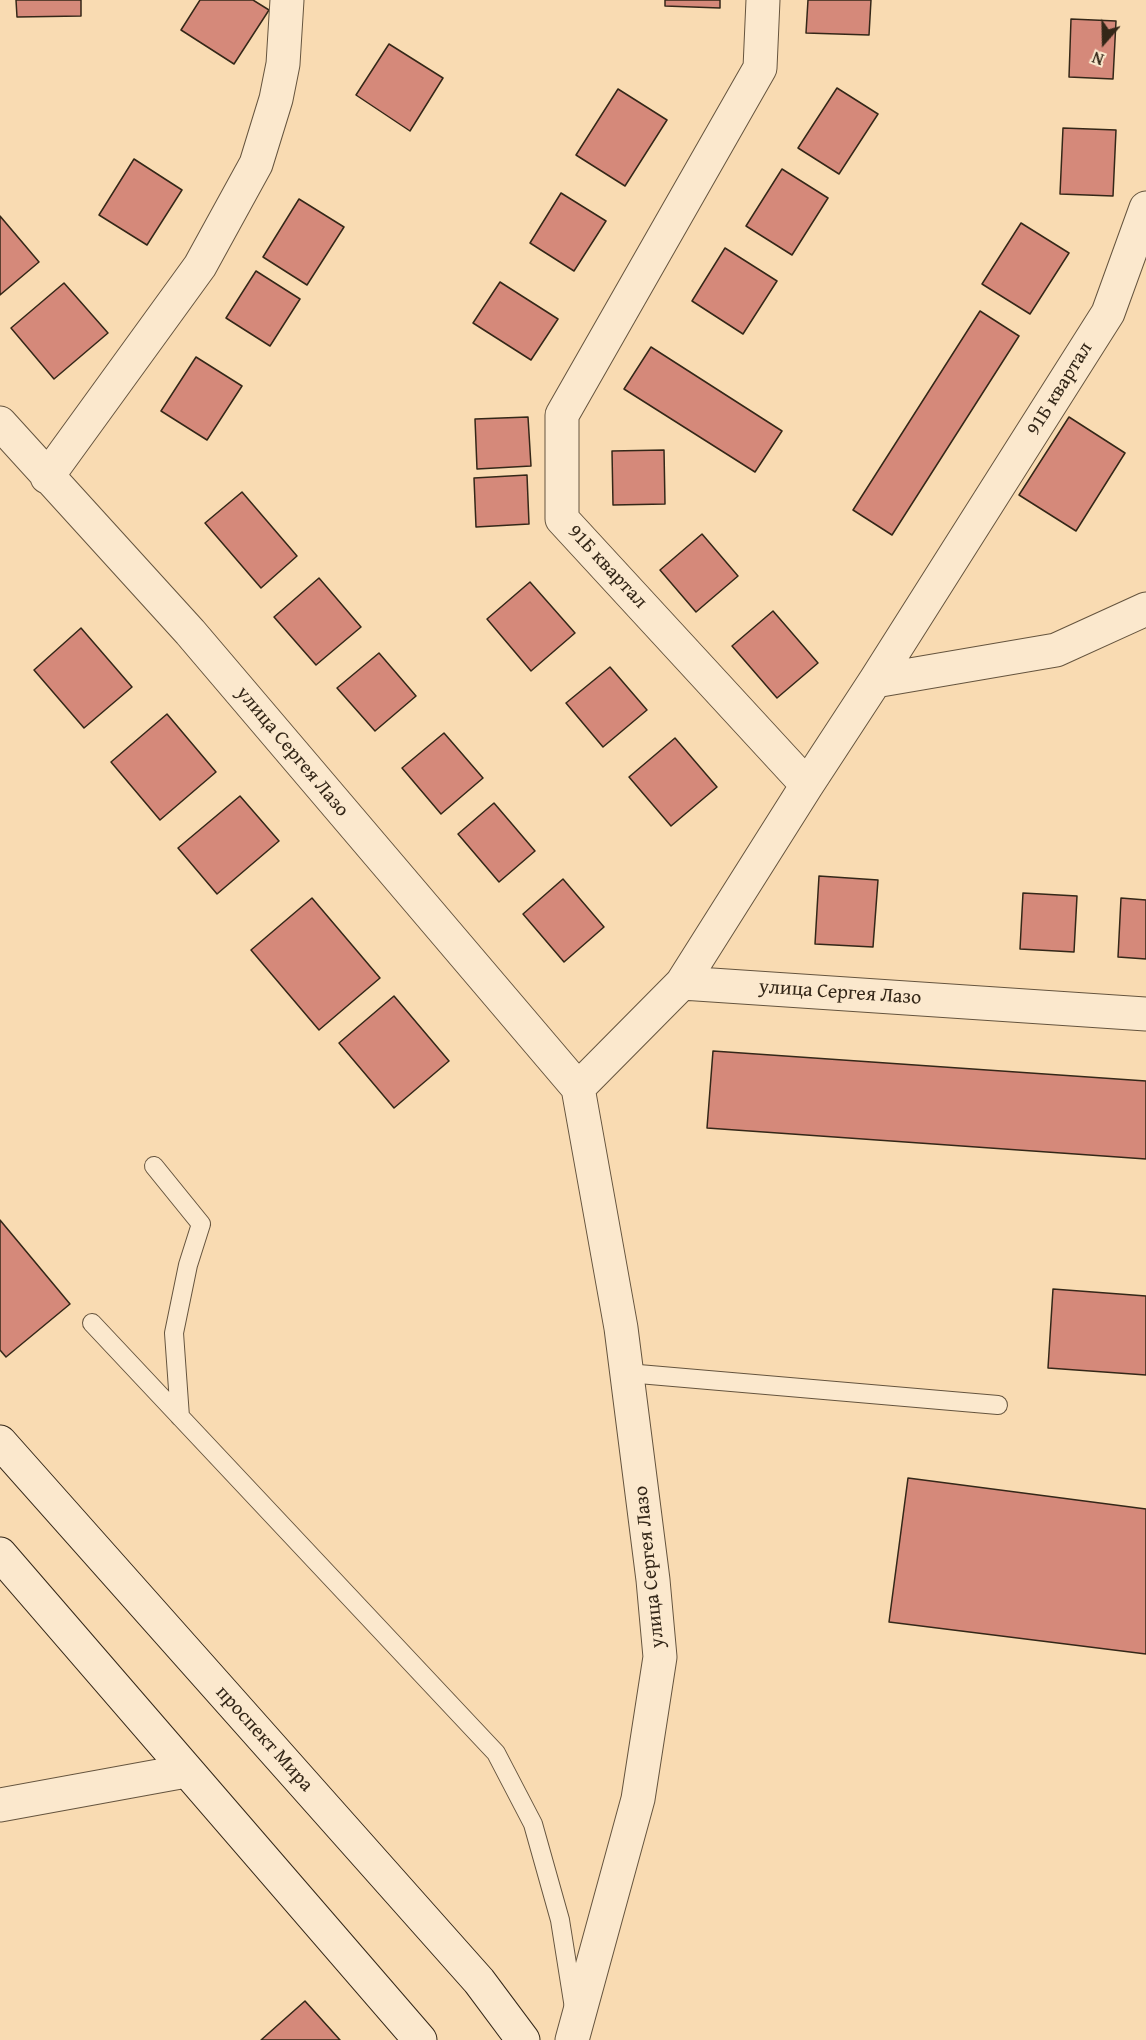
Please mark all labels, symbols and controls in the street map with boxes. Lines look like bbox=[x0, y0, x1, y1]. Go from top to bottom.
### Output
north arrow bbox=[1074, 12, 1134, 72]
text: N bbox=[1089, 46, 1107, 72]
street label: 91Б квартал bbox=[1022, 338, 1098, 440]
street label: 91Б квартал bbox=[562, 520, 652, 614]
street label: улица Сергея Лазо bbox=[230, 682, 354, 822]
street label: улица Сергея Лазо bbox=[758, 975, 922, 1011]
street label: улица Сергея Лазо bbox=[630, 1485, 670, 1649]
street label: проспект Мира bbox=[210, 1681, 318, 1797]

